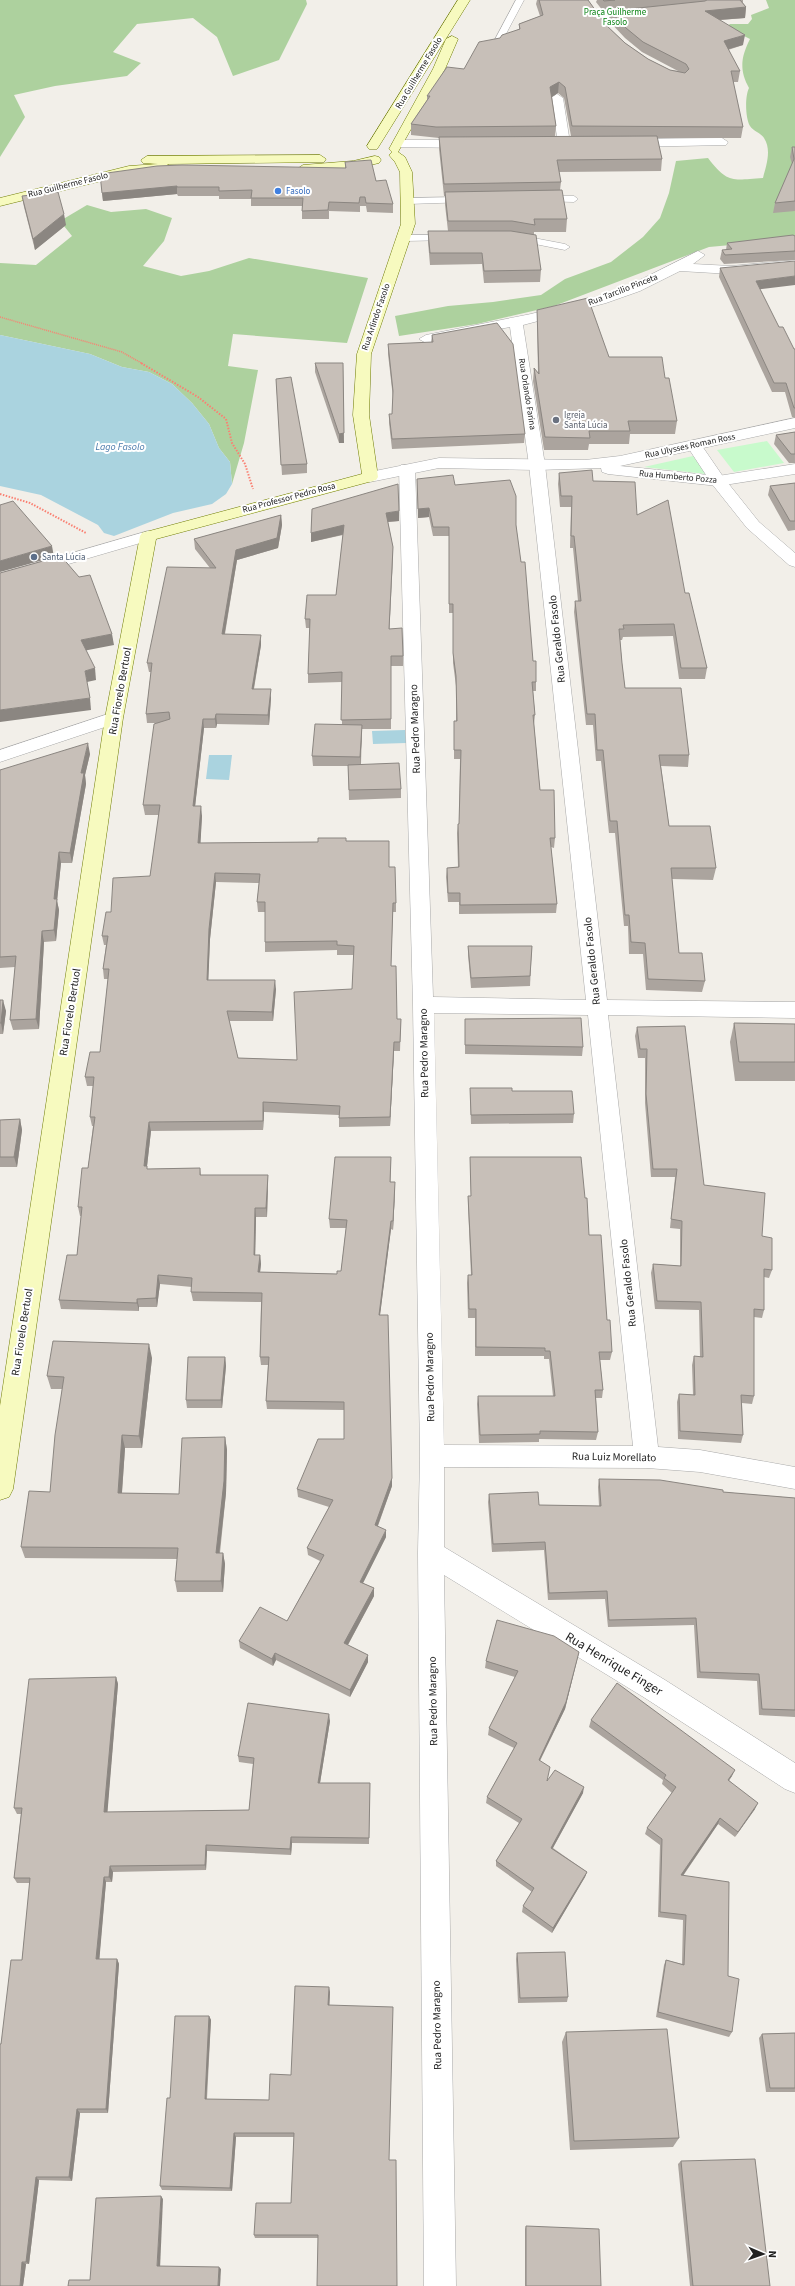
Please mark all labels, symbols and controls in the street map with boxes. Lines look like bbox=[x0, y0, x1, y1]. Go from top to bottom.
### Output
park label: Praça Guilherme Fasolo bbox=[584, 6, 647, 29]
street label: Rua Guilherme Fasolo bbox=[392, 34, 446, 112]
street label: Rua Guilherme Fasolo bbox=[27, 169, 109, 201]
place label: Fasolo bbox=[286, 185, 311, 198]
marker: Fasolo bbox=[273, 186, 283, 196]
street label: Rua Tarcilio Pinceta bbox=[586, 271, 660, 309]
street label: Rua Arlindo Fasolo bbox=[358, 282, 394, 352]
street label: Rua Orlando Farina bbox=[515, 357, 539, 431]
place label: Igreja Santa Lúcia bbox=[564, 409, 608, 432]
marker: Igreja Santa Lúcia bbox=[551, 415, 561, 425]
street label: Rua Ulysses Roman Ross bbox=[644, 430, 737, 462]
water label: Lago Fasolo bbox=[95, 440, 145, 454]
street label: Rua Humberto Pozza bbox=[638, 467, 718, 487]
street label: Rua Professor Pedro Rosa bbox=[241, 479, 337, 517]
place label: Santa Lúcia bbox=[42, 551, 86, 564]
marker: Santa Lúcia bbox=[29, 552, 39, 562]
street label: Rua Geraldo Fasolo bbox=[545, 594, 569, 684]
street label: Rua Fiorelo Bertuol bbox=[105, 646, 135, 736]
street label: Rua Pedro Maragno bbox=[406, 684, 424, 774]
street label: Rua Geraldo Fasolo bbox=[580, 916, 604, 1006]
street label: Rua Fiorelo Bertuol bbox=[56, 967, 84, 1057]
street label: Rua Pedro Maragno bbox=[416, 1008, 432, 1098]
street label: Rua Geraldo Fasolo bbox=[616, 1238, 640, 1328]
street label: Rua Fiorelo Bertuol bbox=[8, 1287, 36, 1377]
street label: Rua Pedro Maragno bbox=[422, 1332, 438, 1422]
street label: Rua Luiz Morellato bbox=[572, 1449, 656, 1465]
street label: Rua Henrique Finger bbox=[562, 1628, 667, 1700]
street label: Rua Pedro Maragno bbox=[425, 1656, 441, 1746]
street label: Rua Pedro Maragno bbox=[429, 1980, 445, 2070]
north arrow bbox=[743, 2234, 783, 2274]
text: N bbox=[765, 2250, 780, 2258]

